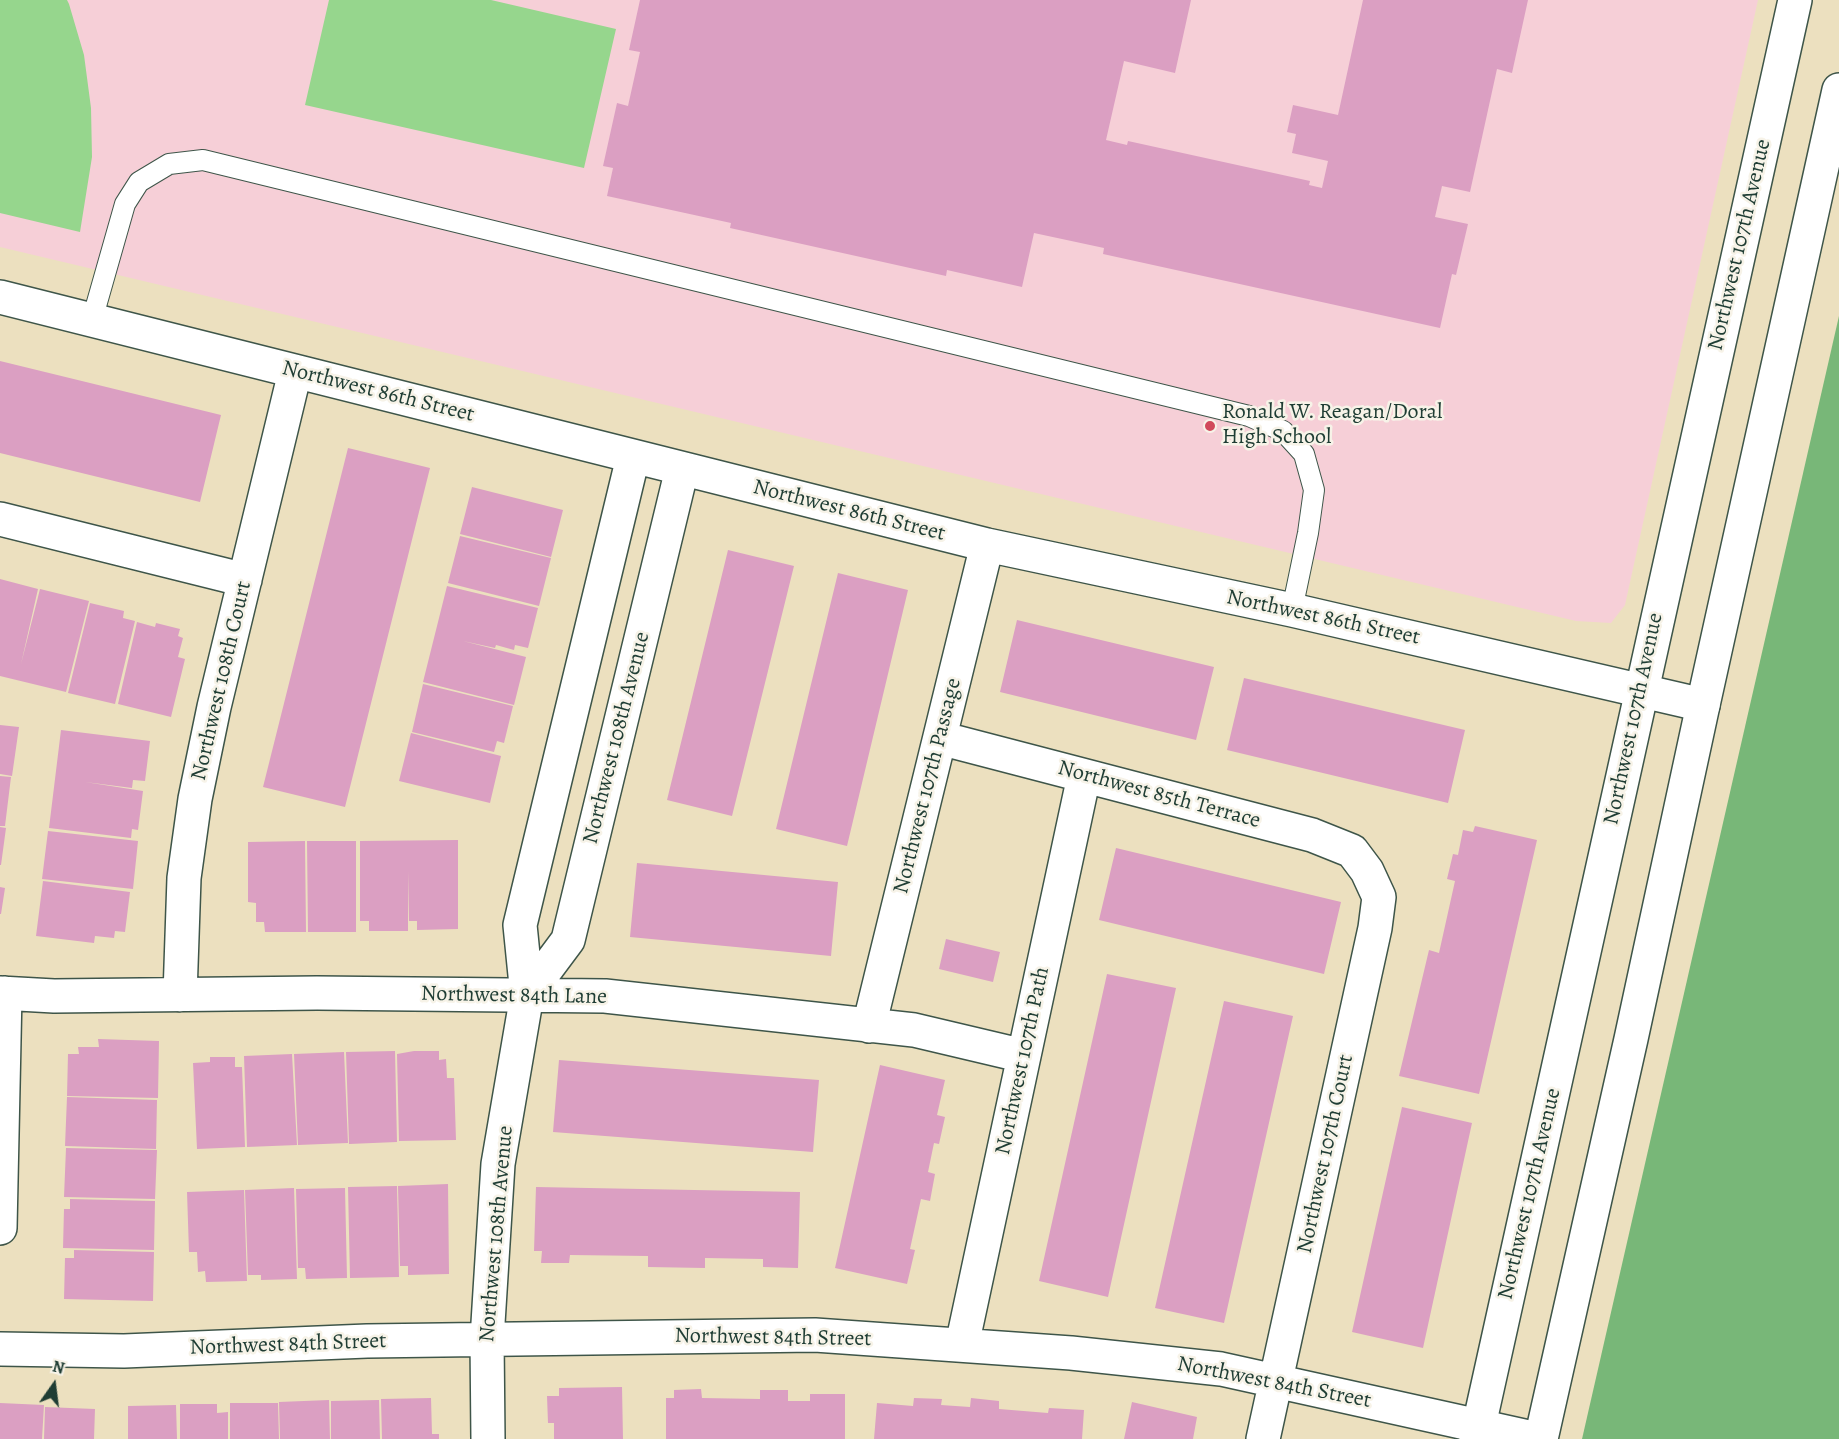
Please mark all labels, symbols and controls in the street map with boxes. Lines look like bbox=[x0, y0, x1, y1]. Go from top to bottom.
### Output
street label: Northwest 107th Avenue bbox=[1703, 137, 1777, 353]
street label: Northwest 86th Street bbox=[279, 355, 477, 429]
place label: Ronald W. Reagan/Doral High School bbox=[1222, 400, 1442, 452]
marker: Ronald W. Reagan/Doral High School bbox=[1203, 419, 1217, 433]
street label: Northwest 86th Street bbox=[750, 474, 948, 548]
street label: Northwest 108th Court bbox=[186, 579, 258, 783]
street label: Northwest 86th Street bbox=[1224, 585, 1422, 651]
street label: Northwest 107th Avenue bbox=[1599, 611, 1669, 827]
street label: Northwest 108th Avenue bbox=[578, 629, 656, 847]
street label: Northwest 107th Passage bbox=[888, 675, 968, 897]
street label: Northwest 85th Terrace bbox=[1055, 755, 1263, 835]
street label: Northwest 107th Path bbox=[990, 965, 1056, 1157]
street label: Northwest 84th Lane bbox=[421, 981, 607, 1011]
street label: Northwest 107th Court bbox=[1292, 1052, 1360, 1256]
street label: Northwest 107th Avenue bbox=[1493, 1086, 1567, 1302]
street label: Northwest 108th Avenue bbox=[474, 1124, 520, 1344]
street label: Northwest 84th Street bbox=[674, 1323, 872, 1353]
street label: Northwest 84th Street bbox=[189, 1328, 387, 1362]
street label: Northwest 84th Street bbox=[1175, 1351, 1373, 1415]
north arrow bbox=[24, 1355, 84, 1415]
text: N bbox=[50, 1355, 67, 1380]

